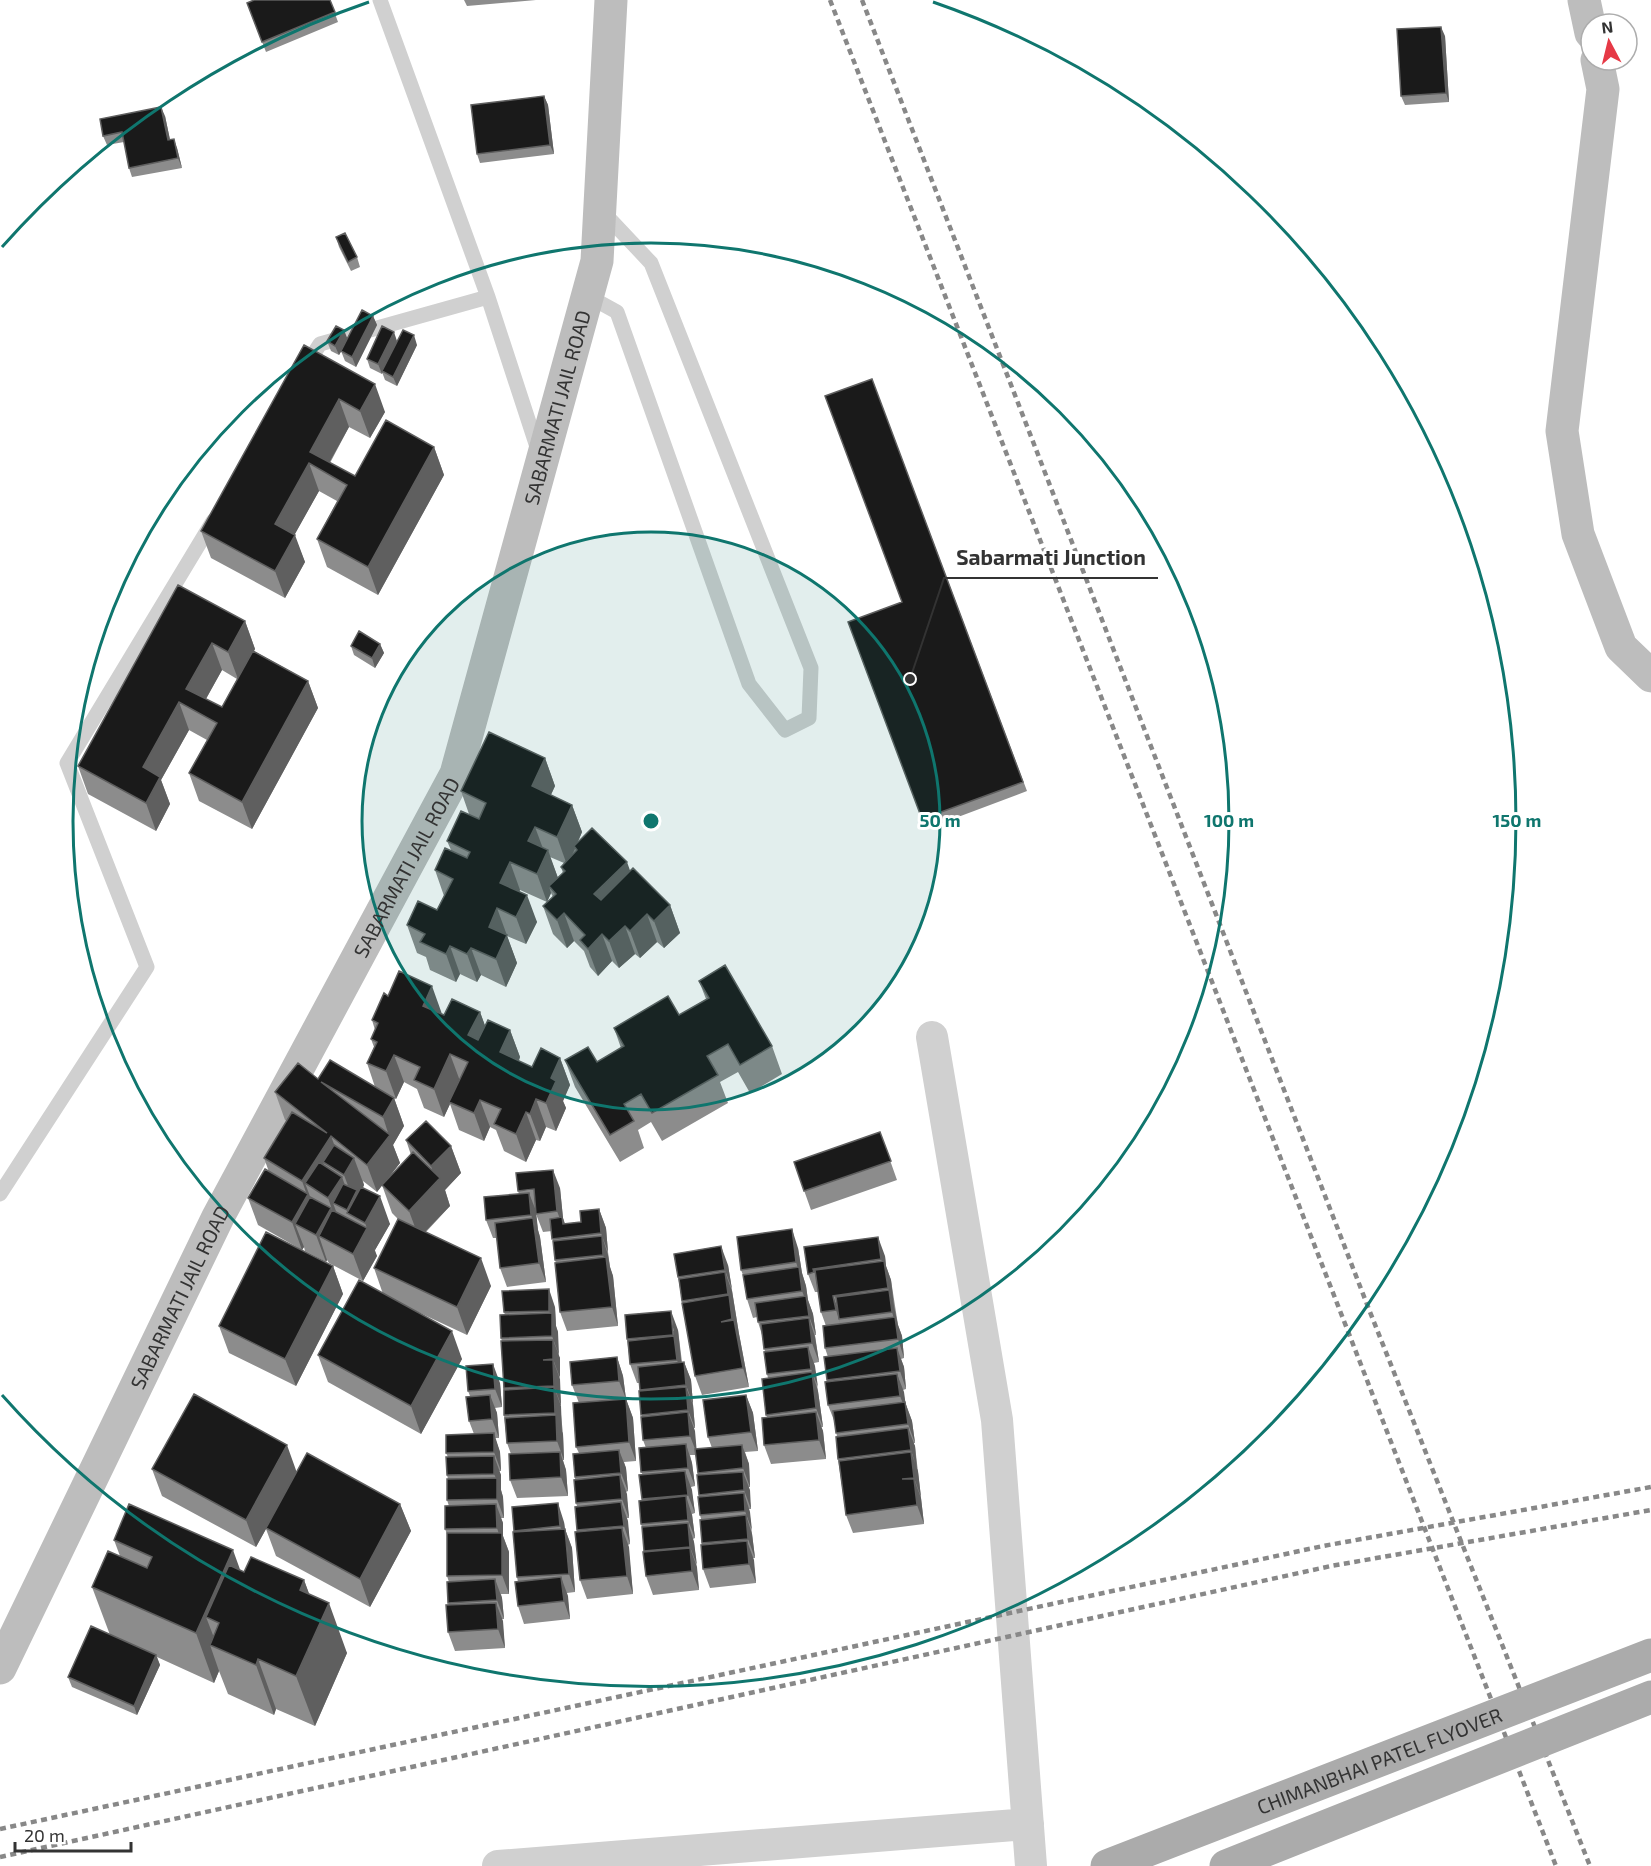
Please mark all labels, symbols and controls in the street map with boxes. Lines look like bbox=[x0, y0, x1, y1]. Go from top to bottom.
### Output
north arrow bbox=[1579, 12, 1639, 72]
text: N bbox=[1600, 16, 1614, 37]
street label: SABARMATI JAIL ROAD bbox=[519, 307, 595, 507]
callout: Sabarmati Junction bbox=[944, 539, 1158, 578]
text: Sabarmati Junction bbox=[956, 544, 1146, 569]
street label: SABARMATI JAIL ROAD bbox=[348, 773, 464, 961]
text: 50 m bbox=[919, 809, 961, 831]
text: 100 m bbox=[1204, 809, 1254, 831]
text: 150 m bbox=[1493, 809, 1541, 831]
centre of rings bbox=[641, 811, 661, 831]
street label: SABARMATI JAIL ROAD bbox=[125, 1201, 234, 1393]
street label: CHIMANBHAI PATEL FLYOVER bbox=[1253, 1702, 1505, 1819]
scale bar bbox=[15, 1815, 130, 1853]
text: 20 m bbox=[24, 1824, 65, 1846]

